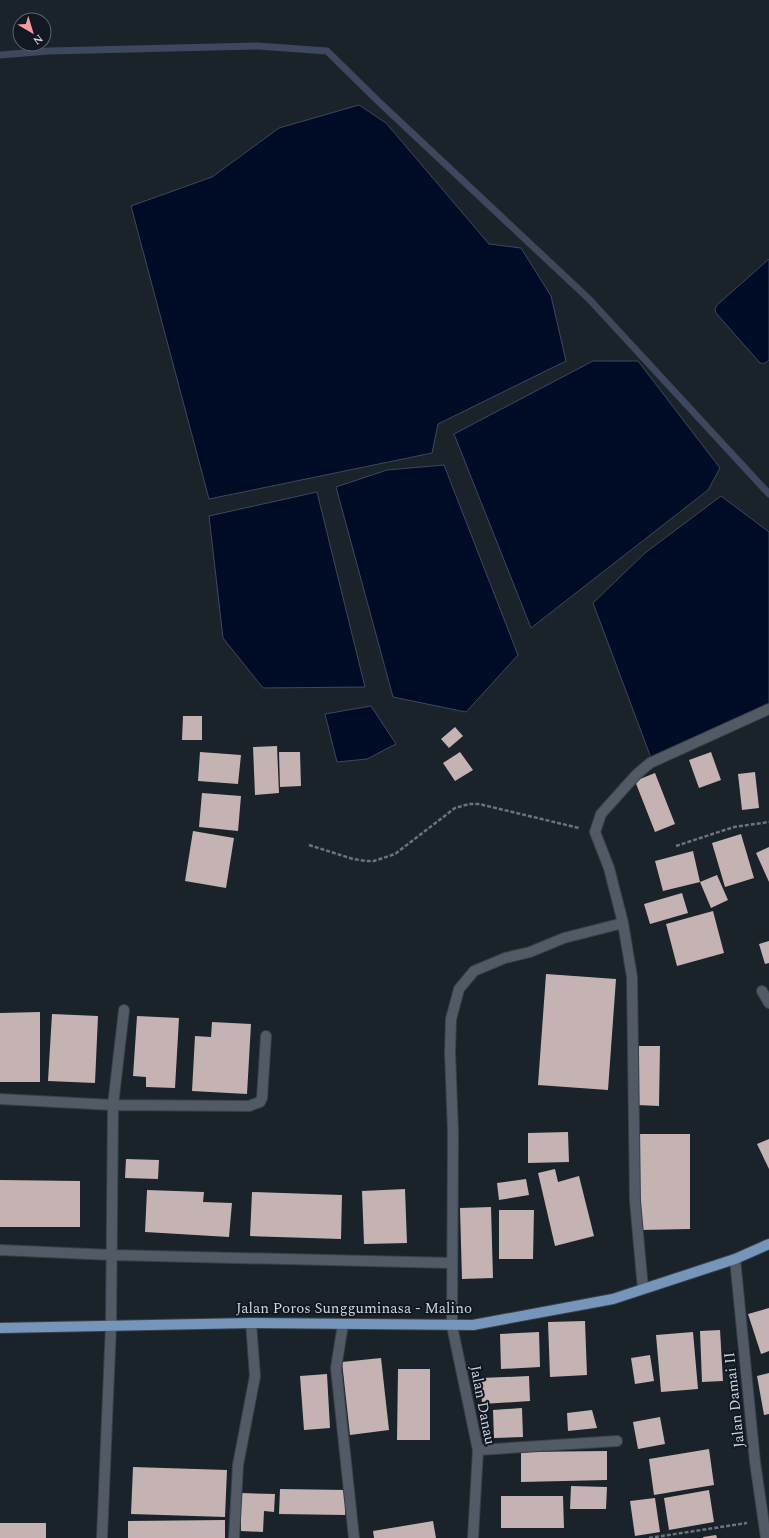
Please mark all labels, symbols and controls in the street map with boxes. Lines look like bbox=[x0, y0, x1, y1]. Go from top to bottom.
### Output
north arrow bbox=[12, 12, 52, 52]
text: N bbox=[29, 30, 47, 49]
street label: Jalan Poros Sungguminasa - Malino bbox=[236, 1297, 472, 1320]
street label: Jalan Damai II bbox=[718, 1351, 751, 1449]
street label: Jalan Danau bbox=[464, 1364, 501, 1447]

